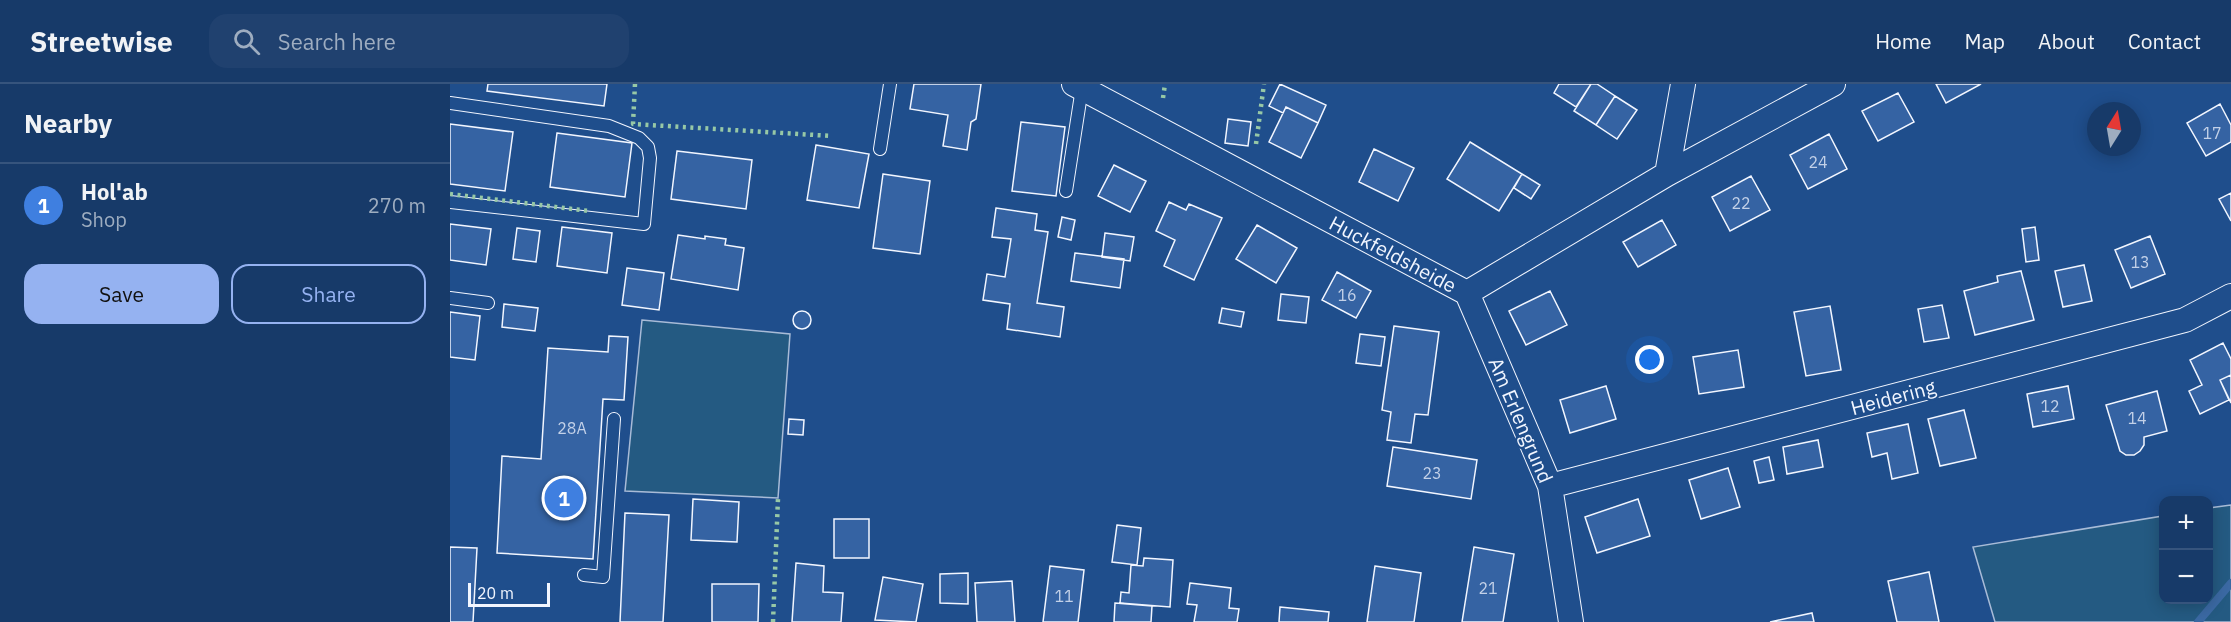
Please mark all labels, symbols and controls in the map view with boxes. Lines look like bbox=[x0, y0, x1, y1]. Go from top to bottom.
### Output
search box bbox=[209, 14, 629, 68]
text: Streetwise bbox=[30, 23, 173, 60]
icon: search bbox=[230, 25, 263, 58]
text: Search here bbox=[278, 27, 396, 56]
text: Home bbox=[1875, 27, 1932, 55]
text: Map bbox=[1965, 27, 2005, 55]
text: About bbox=[2038, 27, 2095, 55]
text: Contact bbox=[2128, 27, 2201, 55]
north arrow bbox=[2087, 102, 2141, 156]
text: Nearby bbox=[24, 106, 112, 140]
house number: 17 bbox=[2202, 123, 2222, 143]
house number: 24 bbox=[1808, 152, 1828, 172]
text: Hol'ab bbox=[81, 177, 148, 206]
text: 1 bbox=[38, 192, 50, 219]
text: 270 m bbox=[368, 192, 426, 219]
house number: 22 bbox=[1731, 193, 1751, 213]
text: Shop bbox=[81, 206, 127, 233]
street label: Huckfeldsheide bbox=[1325, 209, 1461, 299]
house number: 13 bbox=[2130, 252, 2150, 272]
button: Save bbox=[24, 264, 219, 324]
button: Share bbox=[231, 264, 426, 324]
house number: 16 bbox=[1337, 285, 1357, 305]
your location bbox=[1635, 345, 1664, 374]
street label: Am Erlengrund bbox=[1482, 353, 1560, 487]
street label: Heidering bbox=[1848, 373, 1939, 421]
house number: 12 bbox=[2040, 396, 2060, 416]
house number: 14 bbox=[2127, 408, 2147, 428]
house number: 28A bbox=[557, 418, 587, 438]
house number: 23 bbox=[1422, 463, 1442, 483]
pin: 1 bbox=[544, 476, 584, 520]
map controls bbox=[2159, 496, 2213, 604]
button: + bbox=[2159, 496, 2213, 550]
button: − bbox=[2159, 550, 2213, 604]
house number: 21 bbox=[1478, 578, 1498, 598]
scale bar bbox=[468, 580, 550, 608]
text: 20 m bbox=[477, 583, 514, 603]
house number: 11 bbox=[1054, 586, 1074, 606]

